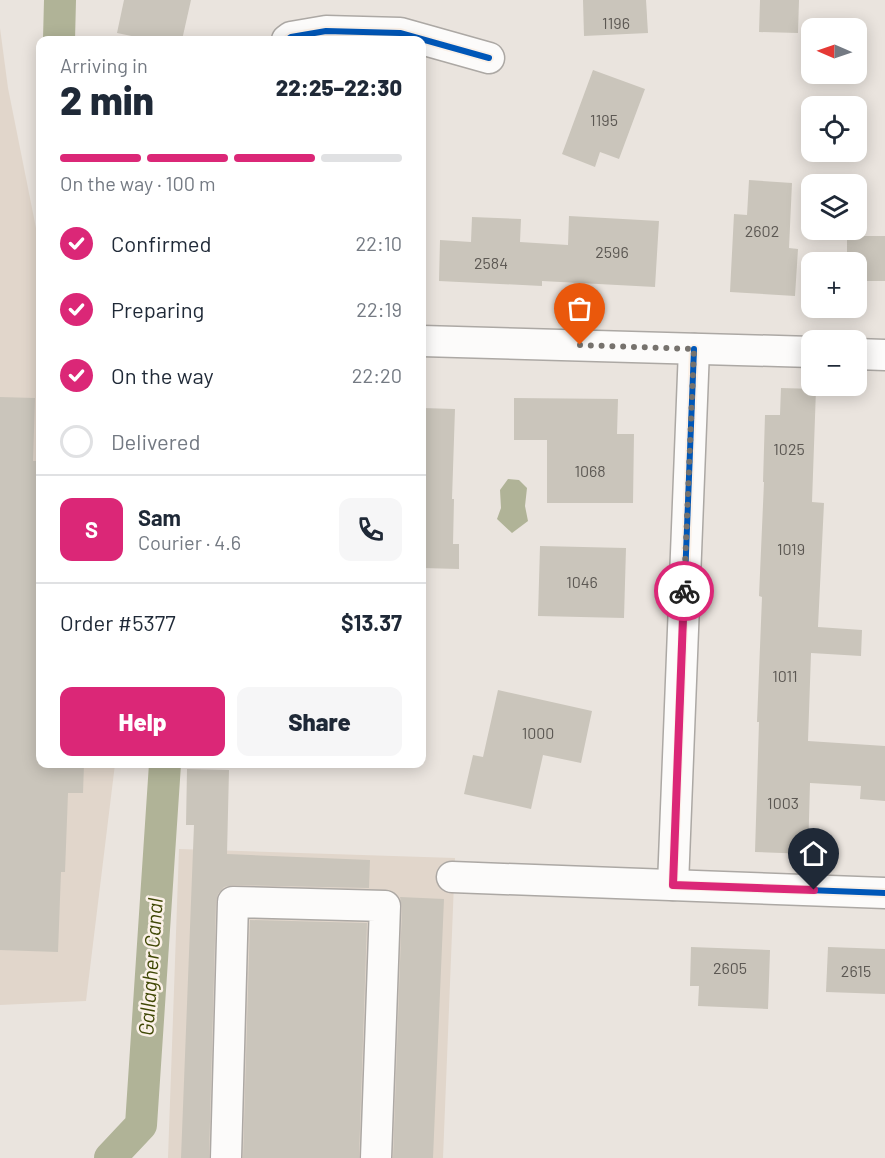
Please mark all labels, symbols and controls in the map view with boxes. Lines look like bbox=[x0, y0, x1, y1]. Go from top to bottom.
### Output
house number: 1196 bbox=[602, 13, 630, 32]
north arrow bbox=[801, 18, 867, 84]
map controls bbox=[801, 18, 867, 396]
text: Arriving in bbox=[60, 53, 148, 77]
text: 22:25–22:30 bbox=[276, 74, 402, 100]
text: 2 min bbox=[60, 76, 154, 123]
button: locate bbox=[801, 96, 867, 162]
house number: 1195 bbox=[590, 110, 618, 129]
text: On the way · 100 m bbox=[60, 171, 216, 195]
button: layers bbox=[801, 174, 867, 240]
house number: 2602 bbox=[745, 221, 779, 240]
icon: check bbox=[60, 227, 93, 260]
text: Confirmed bbox=[111, 230, 211, 256]
text: 22:10 bbox=[355, 231, 402, 255]
house number: 2596 bbox=[595, 242, 629, 261]
button: + bbox=[801, 252, 867, 318]
house number: 2584 bbox=[474, 253, 508, 272]
pin bbox=[554, 283, 605, 345]
icon: bag bbox=[563, 292, 596, 325]
icon: check bbox=[60, 293, 93, 326]
text: Preparing bbox=[111, 296, 204, 322]
text: 22:19 bbox=[356, 297, 402, 321]
button: − bbox=[801, 330, 867, 396]
icon: check bbox=[60, 359, 93, 392]
text: On the way bbox=[111, 362, 214, 388]
text: 22:20 bbox=[352, 363, 402, 387]
text: Delivered bbox=[111, 428, 200, 454]
house number: 1025 bbox=[773, 439, 805, 458]
house number: 1068 bbox=[574, 461, 606, 480]
button: phone bbox=[339, 498, 402, 561]
text: Sam bbox=[138, 504, 181, 530]
text: S bbox=[85, 516, 98, 542]
text: Courier · 4.6 bbox=[138, 530, 241, 554]
house number: 1019 bbox=[777, 539, 805, 558]
courier bbox=[654, 561, 714, 621]
house number: 1046 bbox=[566, 572, 598, 591]
icon: bike bbox=[668, 575, 701, 608]
text: Order #5377 bbox=[60, 609, 176, 635]
text: $13.37 bbox=[341, 609, 402, 635]
house number: 1011 bbox=[772, 666, 798, 685]
button: Help bbox=[60, 687, 225, 756]
button: Share bbox=[237, 687, 402, 756]
house number: 1000 bbox=[522, 723, 554, 742]
house number: 1003 bbox=[767, 793, 799, 812]
pin bbox=[788, 828, 839, 890]
icon: home bbox=[797, 837, 830, 870]
water label: Gallagher Canal bbox=[132, 897, 167, 1037]
house number: 2605 bbox=[713, 958, 747, 977]
house number: 2615 bbox=[841, 961, 871, 980]

